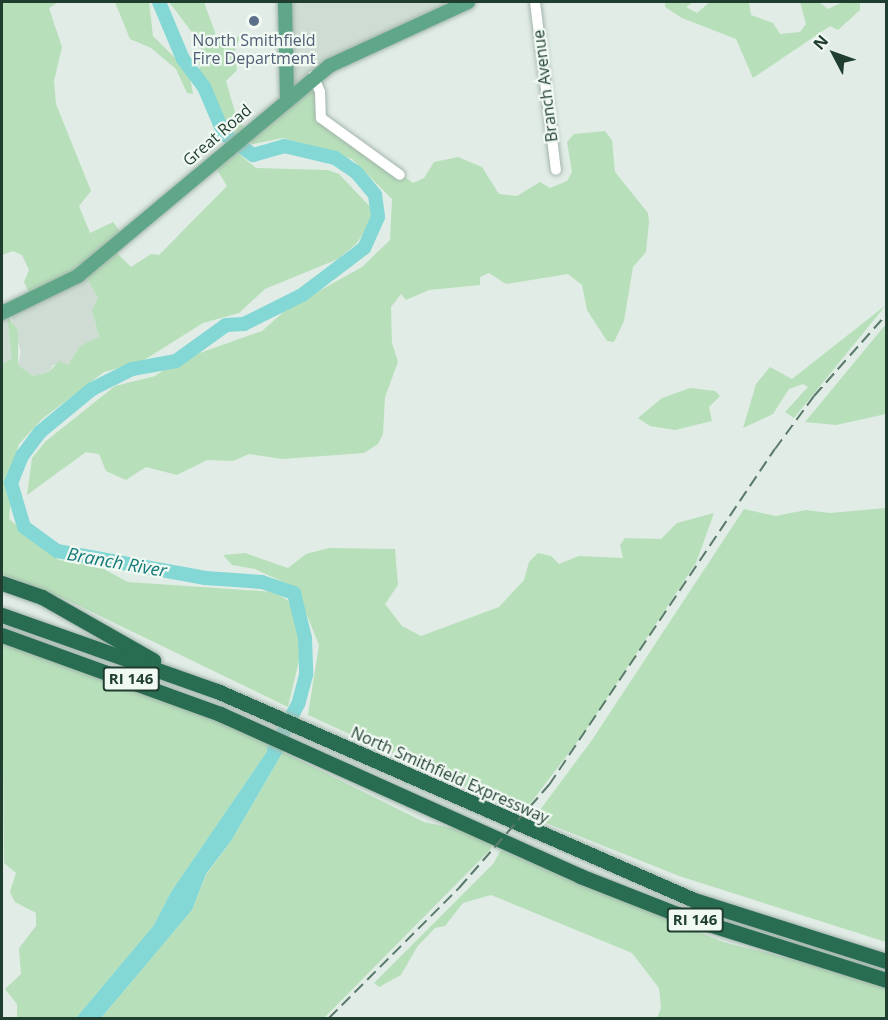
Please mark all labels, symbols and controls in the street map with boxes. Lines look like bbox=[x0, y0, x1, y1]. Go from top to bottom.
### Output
marker: North Smithfield Fire Department bbox=[247, 14, 261, 28]
north arrow bbox=[804, 24, 864, 84]
street label: Branch Avenue bbox=[529, 29, 561, 143]
place label: North Smithfield Fire Department bbox=[192, 30, 316, 68]
text: N bbox=[808, 30, 833, 54]
street label: Great Road bbox=[179, 100, 255, 170]
water label: Branch River bbox=[65, 543, 169, 581]
road number: RI 146 bbox=[102, 667, 160, 691]
street label: North Smithfield Expressway bbox=[348, 723, 552, 827]
road number: RI 146 bbox=[666, 908, 724, 932]

